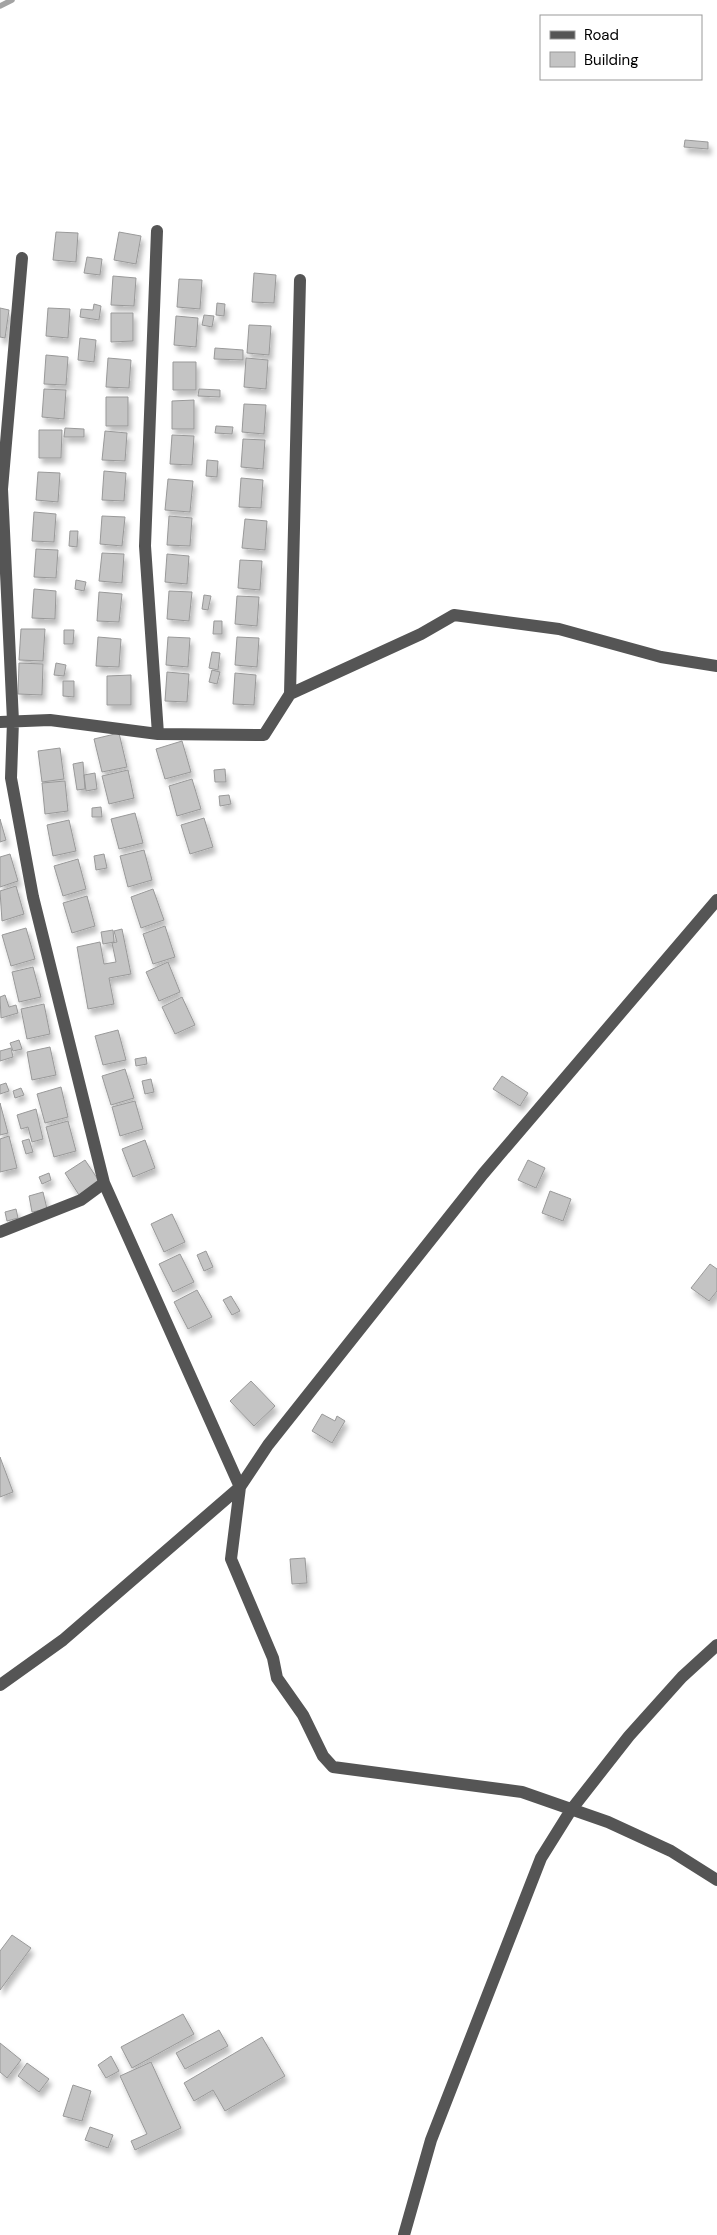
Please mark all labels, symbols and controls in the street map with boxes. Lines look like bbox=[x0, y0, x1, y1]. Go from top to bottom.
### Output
legend bbox=[540, 15, 702, 80]
text: Road bbox=[584, 25, 619, 45]
text: Building bbox=[584, 50, 639, 70]

